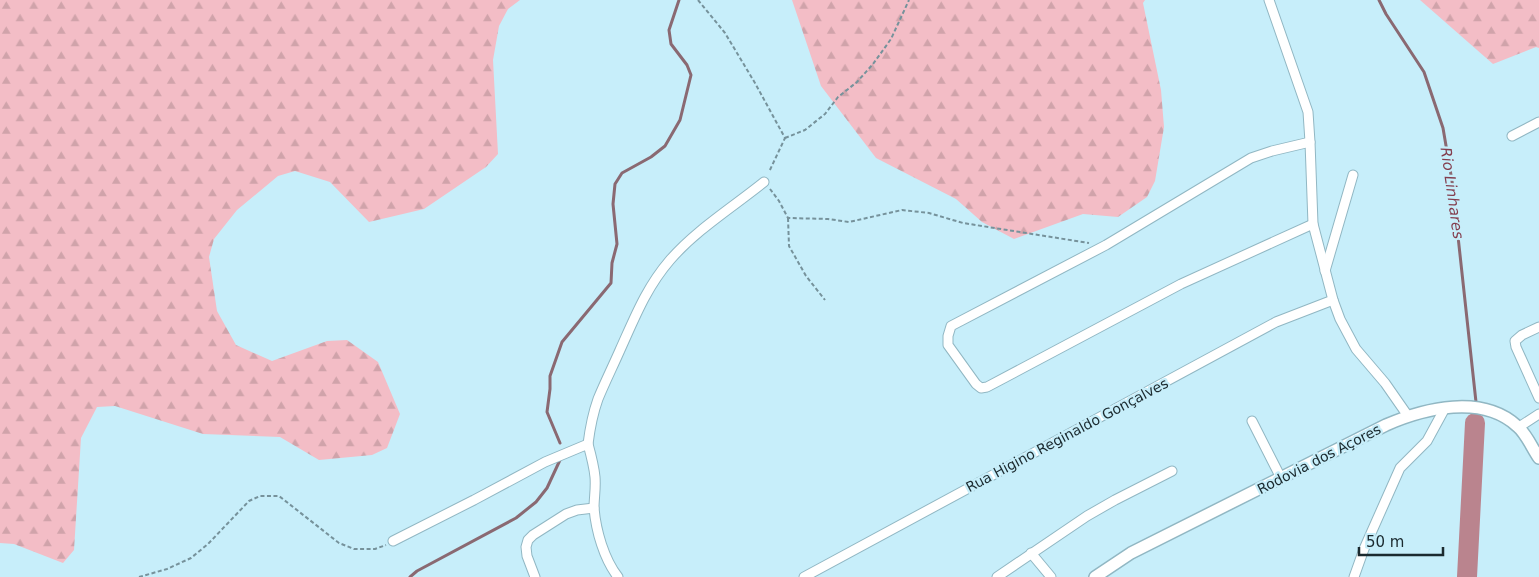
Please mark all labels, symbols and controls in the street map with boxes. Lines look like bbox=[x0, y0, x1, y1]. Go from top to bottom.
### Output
water label: Rio Linhares bbox=[1437, 146, 1467, 240]
street label: Rua Higino Reginaldo Gonçalves bbox=[963, 375, 1171, 495]
street label: Rodovia dos Açores bbox=[1255, 421, 1383, 497]
scale bar bbox=[1359, 524, 1443, 556]
text: 50 m bbox=[1366, 533, 1404, 551]

